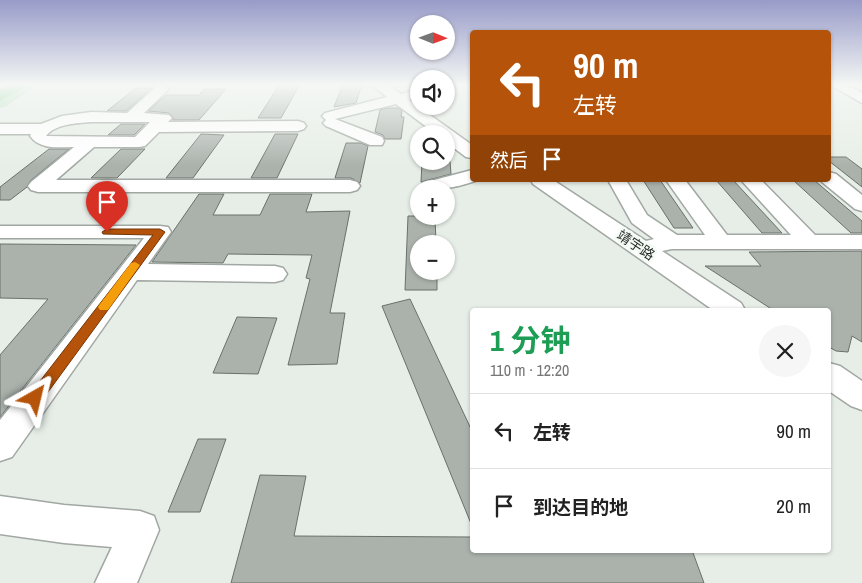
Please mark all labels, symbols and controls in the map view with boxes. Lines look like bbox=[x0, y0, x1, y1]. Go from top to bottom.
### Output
north arrow bbox=[410, 15, 455, 60]
map controls bbox=[410, 15, 455, 280]
text: 90 m bbox=[573, 42, 638, 89]
icon: left bbox=[490, 50, 555, 115]
button: sound bbox=[410, 70, 455, 115]
text: 左转 bbox=[573, 90, 617, 120]
button: search bbox=[410, 125, 455, 170]
icon: arrive bbox=[538, 145, 566, 173]
text: 然后 bbox=[490, 147, 528, 173]
button: + bbox=[410, 180, 455, 225]
pin bbox=[86, 181, 128, 232]
icon: arrive bbox=[93, 188, 121, 216]
street label: 靖宇路 bbox=[614, 226, 658, 264]
button: − bbox=[410, 235, 455, 280]
text: 1 分钟 bbox=[490, 320, 571, 360]
button: close bbox=[759, 325, 811, 377]
text: 110 m · 12:20 bbox=[490, 359, 569, 381]
position arrow bbox=[8, 371, 60, 423]
icon: left bbox=[490, 417, 518, 445]
text: 90 m bbox=[776, 418, 811, 444]
text: 左转 bbox=[533, 419, 571, 445]
icon: arrive bbox=[490, 492, 518, 520]
text: 20 m bbox=[776, 493, 811, 519]
text: 到达目的地 bbox=[533, 494, 628, 520]

